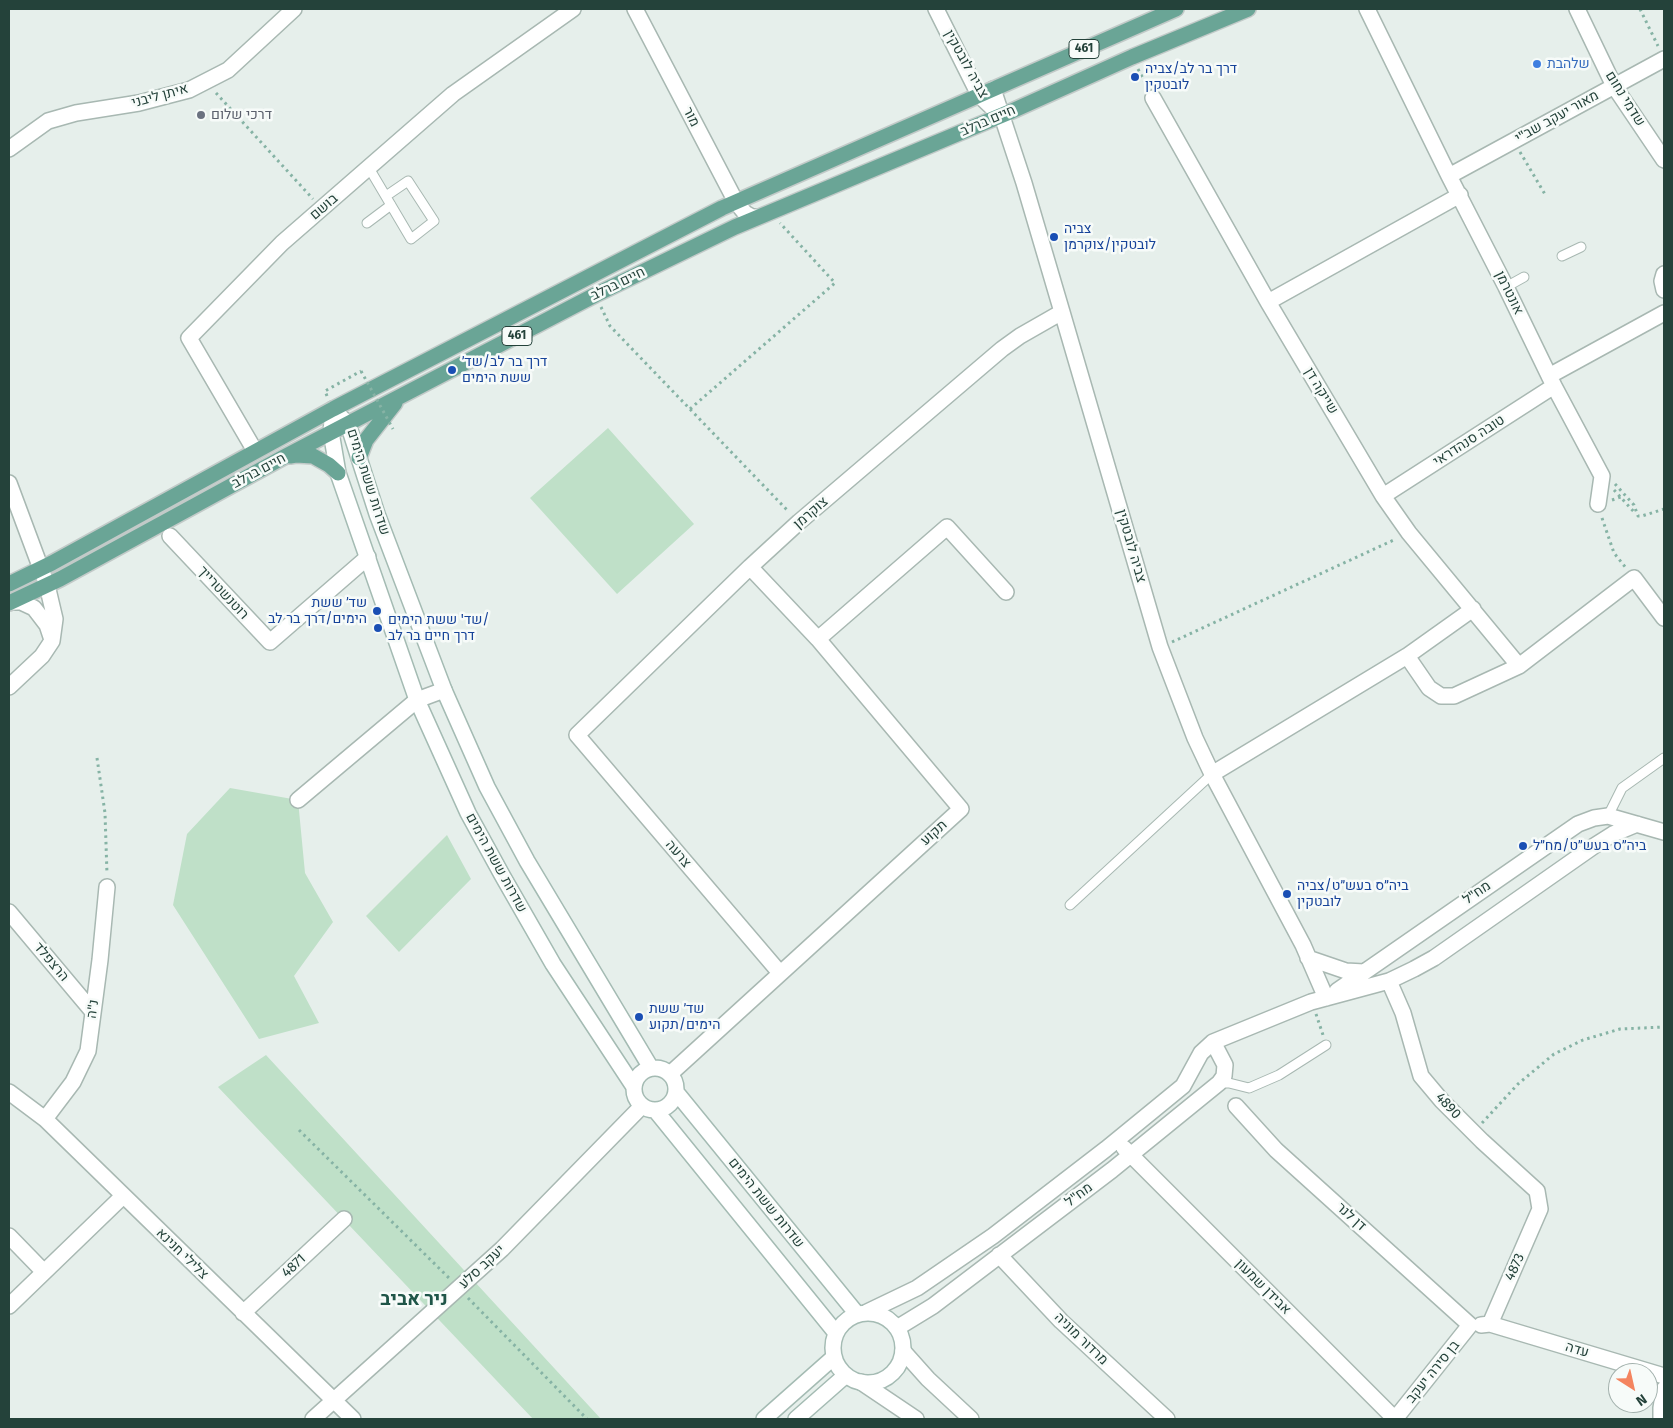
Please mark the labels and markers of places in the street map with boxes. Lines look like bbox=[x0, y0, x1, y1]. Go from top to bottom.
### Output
place label: שלהבת bbox=[1547, 56, 1590, 72]
marker: שלהבת bbox=[1531, 58, 1543, 70]
place label: דרך בר לב/צביה לובטקין bbox=[1145, 61, 1237, 94]
marker: דרך בר לב/צביה לובטקין bbox=[1129, 71, 1141, 83]
place label: דרכי שלום bbox=[211, 107, 272, 123]
marker: דרכי שלום bbox=[195, 109, 207, 121]
place label: צביה לובטקין/צוקרמן bbox=[1064, 221, 1156, 253]
marker: צביה לובטקין/צוקרמן bbox=[1048, 231, 1060, 243]
place label: דרך בר לב/שד׳ ששת הימים bbox=[462, 354, 547, 387]
marker: דרך בר לב/שד׳ ששת הימים bbox=[446, 364, 458, 376]
place label: שד׳ ששת הימים/דרך בר לב bbox=[268, 595, 367, 628]
marker: שד׳ ששת הימים/דרך בר לב bbox=[371, 605, 383, 617]
place label: שד' ששת הימים/ דרך חיים בר לב bbox=[388, 612, 490, 644]
marker: שד' ששת הימים/ דרך חיים בר לב bbox=[372, 622, 384, 634]
place label: ביה״ס בעש״ט/מח״ל bbox=[1533, 838, 1646, 854]
marker: ביה״ס בעש״ט/מח״ל bbox=[1517, 840, 1529, 852]
place label: ביה״ס בעש״ט/צביה לובטקין bbox=[1297, 878, 1409, 910]
marker: ביה״ס בעש״ט/צביה לובטקין bbox=[1281, 888, 1293, 900]
place label: שד׳ ששת הימים/תקוע bbox=[649, 1001, 720, 1034]
marker: שד׳ ששת הימים/תקוע bbox=[633, 1011, 645, 1023]

